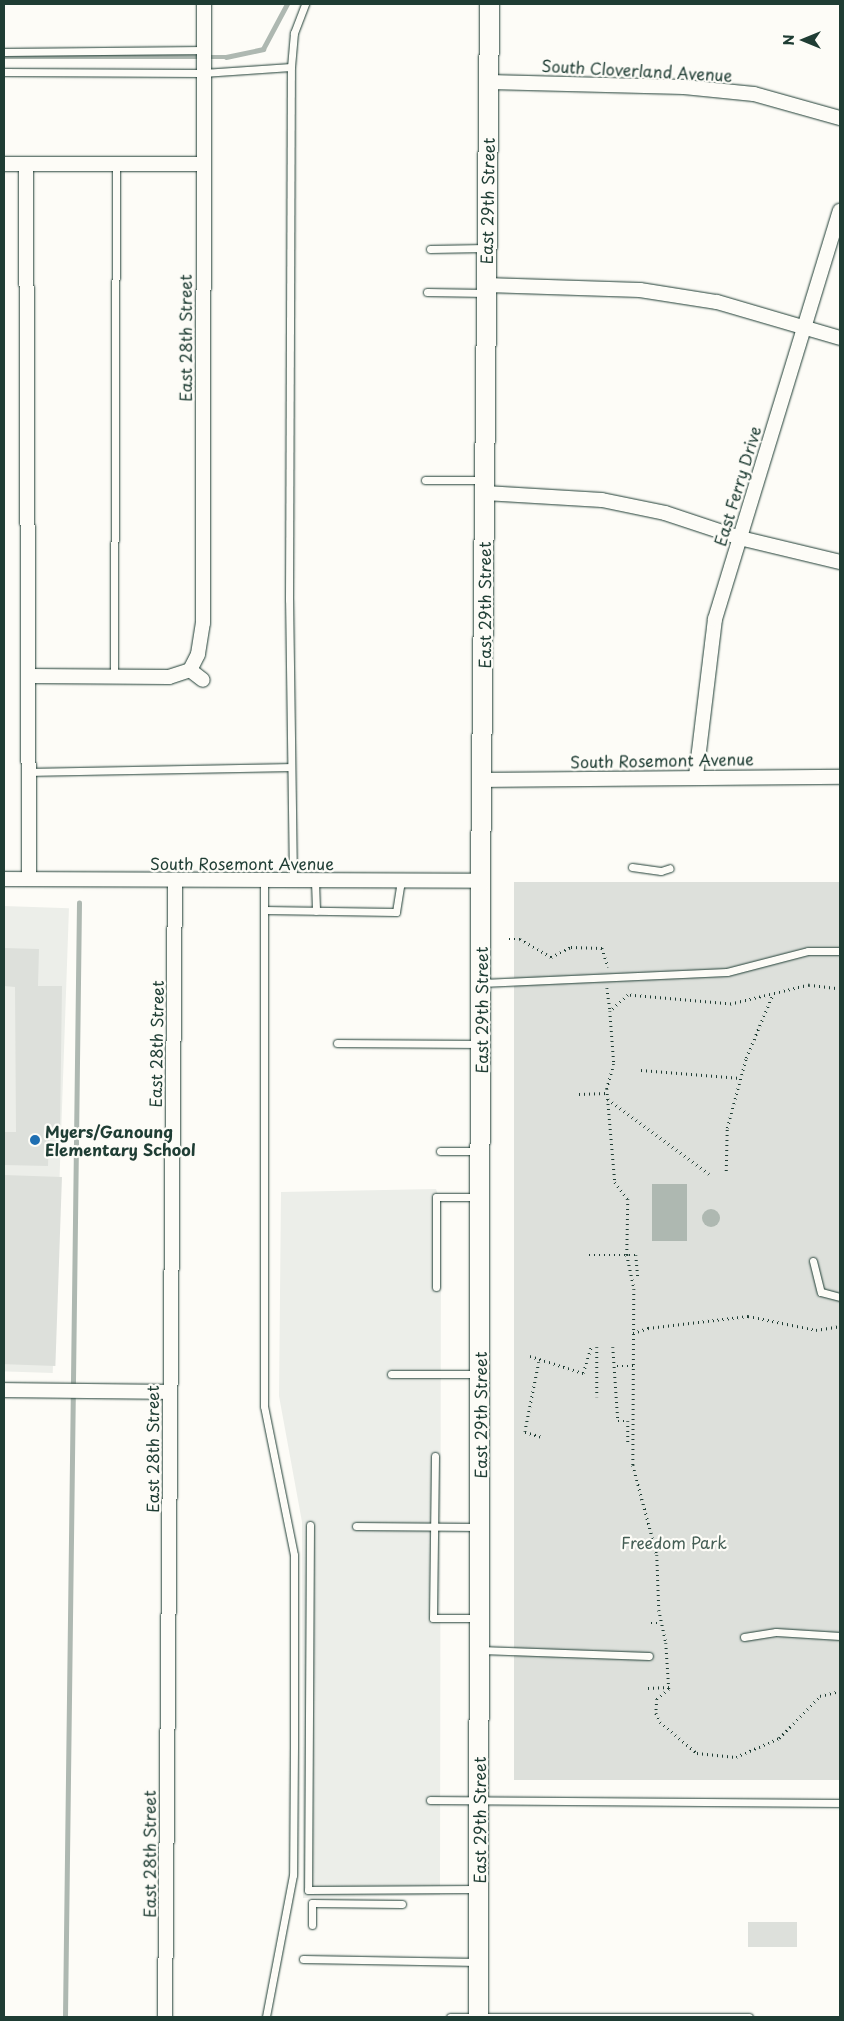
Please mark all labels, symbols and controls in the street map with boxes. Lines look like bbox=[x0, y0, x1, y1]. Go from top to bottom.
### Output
north arrow bbox=[779, 15, 829, 65]
text: N bbox=[778, 34, 799, 46]
street label: South Cloverland Avenue bbox=[541, 55, 733, 85]
street label: East 29th Street bbox=[476, 138, 498, 264]
street label: East 28th Street bbox=[175, 274, 195, 402]
street label: East Ferry Drive bbox=[709, 423, 765, 549]
street label: East 29th Street bbox=[474, 542, 494, 668]
street label: South Rosemont Avenue bbox=[570, 749, 754, 771]
street label: South Rosemont Avenue bbox=[150, 853, 334, 873]
street label: East 29th Street bbox=[471, 947, 491, 1073]
street label: East 28th Street bbox=[145, 980, 167, 1108]
place label: Myers/Ganoung Elementary School bbox=[45, 1121, 196, 1159]
marker: Myers/Ganoung Elementary School bbox=[29, 1134, 41, 1146]
street label: East 29th Street bbox=[470, 1352, 490, 1478]
street label: East 28th Street bbox=[142, 1385, 162, 1513]
park label: Freedom Park bbox=[621, 1532, 727, 1552]
street label: East 29th Street bbox=[469, 1757, 489, 1883]
street label: East 28th Street bbox=[139, 1790, 159, 1918]

